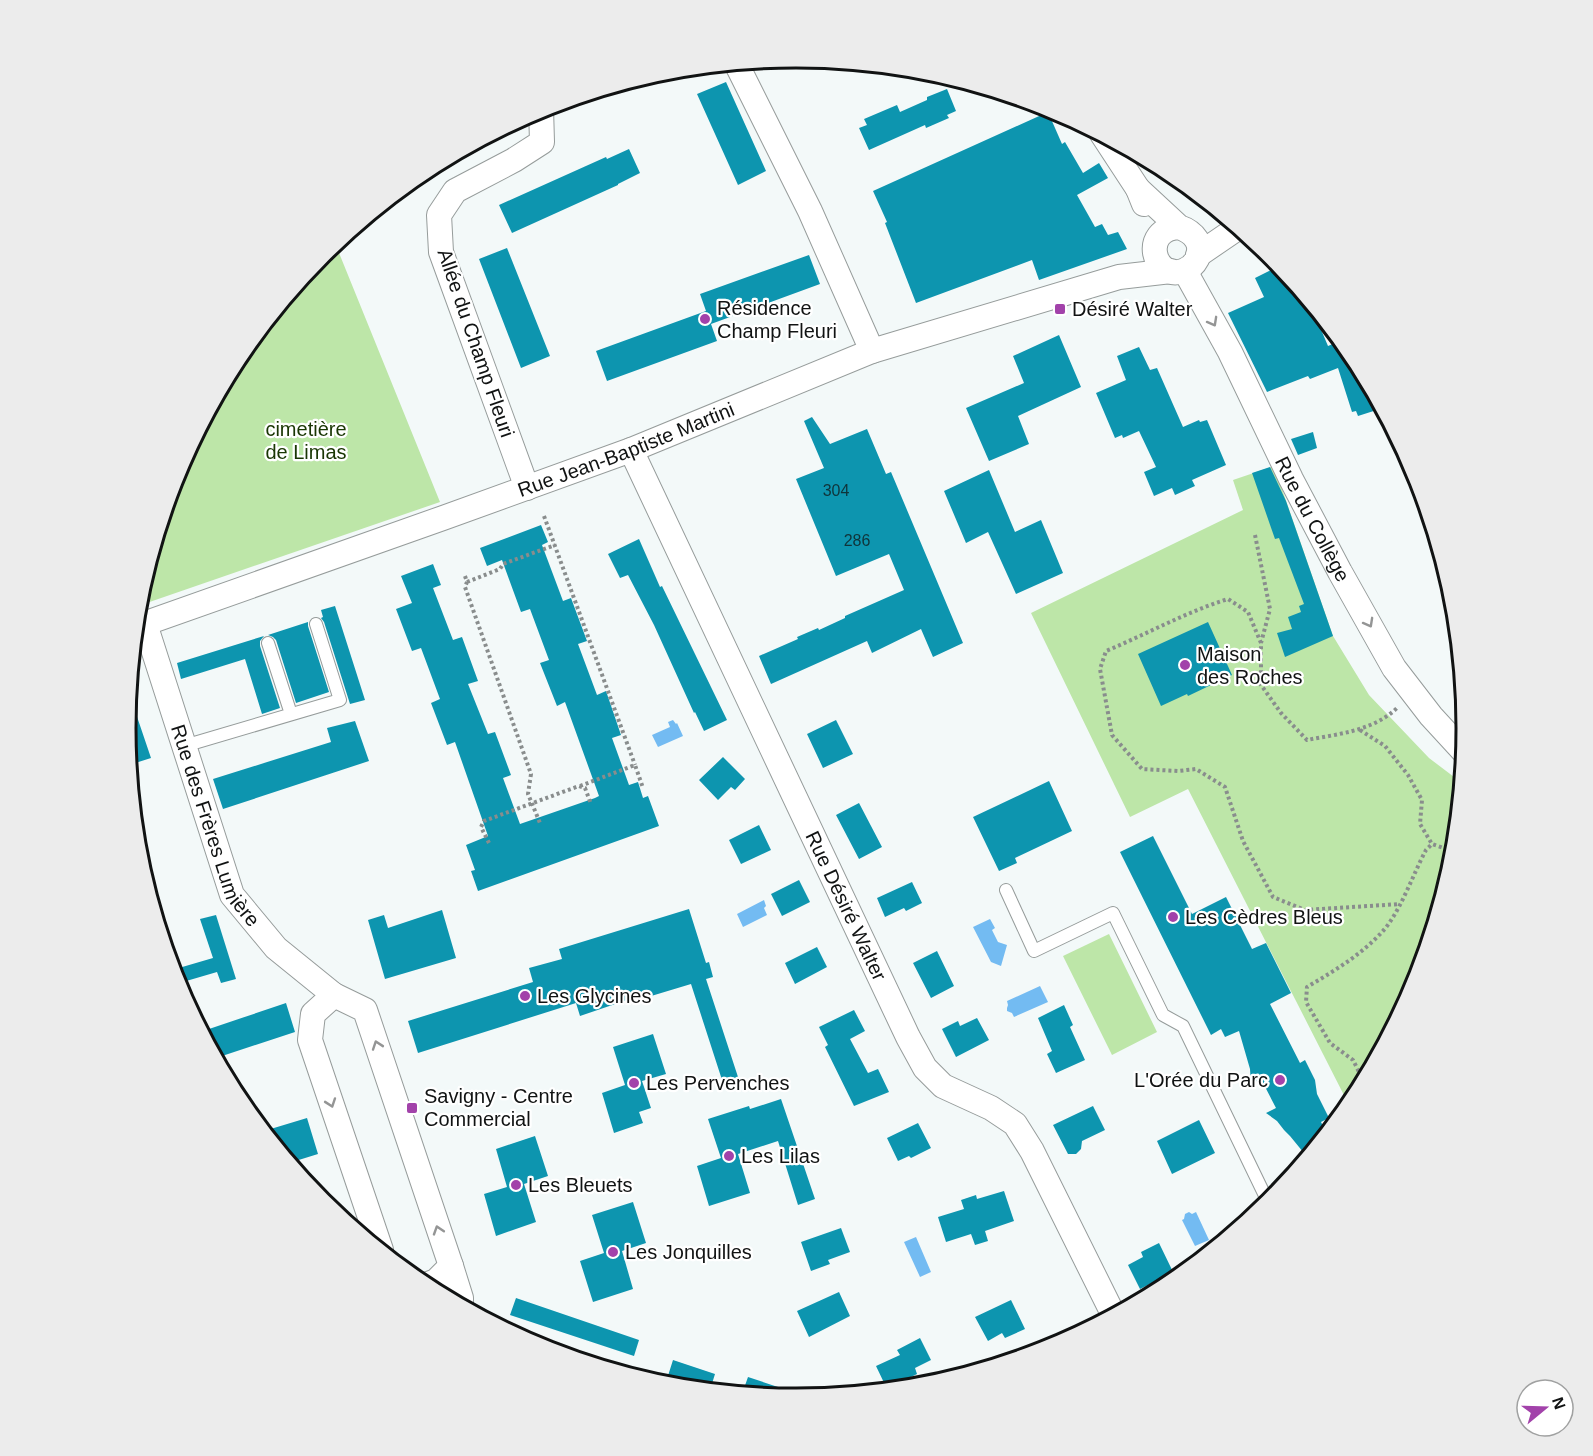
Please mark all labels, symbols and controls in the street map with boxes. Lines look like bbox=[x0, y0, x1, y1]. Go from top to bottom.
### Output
street label: Allée du Champ Fleuri bbox=[433, 246, 519, 440]
place label: Résidence Champ Fleuri bbox=[717, 297, 837, 342]
place label: Désiré Walter bbox=[1072, 298, 1193, 320]
marker: Désiré Walter bbox=[1053, 302, 1067, 316]
marker: Résidence Champ Fleuri bbox=[698, 312, 712, 326]
one-way arrow bbox=[1206, 316, 1217, 326]
street label: Rue Jean-Baptiste Martini bbox=[515, 398, 737, 501]
park label: cimetière de Limas bbox=[265, 418, 347, 463]
street label: Rue du Collège bbox=[1271, 453, 1354, 585]
house number: 304 bbox=[823, 482, 849, 499]
house number: 286 bbox=[844, 532, 870, 549]
one-way arrow bbox=[1362, 617, 1373, 627]
place label: Maison des Roches bbox=[1197, 643, 1303, 688]
marker: Maison des Roches bbox=[1178, 658, 1192, 672]
street label: Rue des Frères Lumière bbox=[167, 722, 264, 931]
street label: Rue Désiré Walter bbox=[801, 828, 891, 984]
place label: Les Cèdres Bleus bbox=[1185, 906, 1343, 928]
marker: Les Cèdres Bleus bbox=[1166, 910, 1180, 924]
place label: Les Glycines bbox=[537, 985, 652, 1007]
marker: Les Glycines bbox=[518, 989, 532, 1003]
one-way arrow bbox=[371, 1040, 384, 1051]
place label: L'Orée du Parc bbox=[1134, 1069, 1268, 1091]
place label: Les Pervenches bbox=[646, 1072, 789, 1094]
marker: L'Orée du Parc bbox=[1273, 1073, 1287, 1087]
marker: Les Pervenches bbox=[627, 1076, 641, 1090]
place label: Savigny - Centre Commercial bbox=[424, 1085, 573, 1130]
one-way arrow bbox=[324, 1097, 337, 1108]
marker: Savigny - Centre Commercial bbox=[405, 1101, 419, 1115]
place label: Les Lilas bbox=[741, 1145, 820, 1167]
marker: Les Lilas bbox=[722, 1149, 736, 1163]
place label: Les Bleuets bbox=[528, 1174, 633, 1196]
marker: Les Bleuets bbox=[509, 1178, 523, 1192]
one-way arrow bbox=[433, 1225, 446, 1236]
place label: Les Jonquilles bbox=[625, 1241, 752, 1263]
marker: Les Jonquilles bbox=[606, 1245, 620, 1259]
north arrow bbox=[1515, 1378, 1575, 1438]
text: N bbox=[1549, 1395, 1569, 1412]

